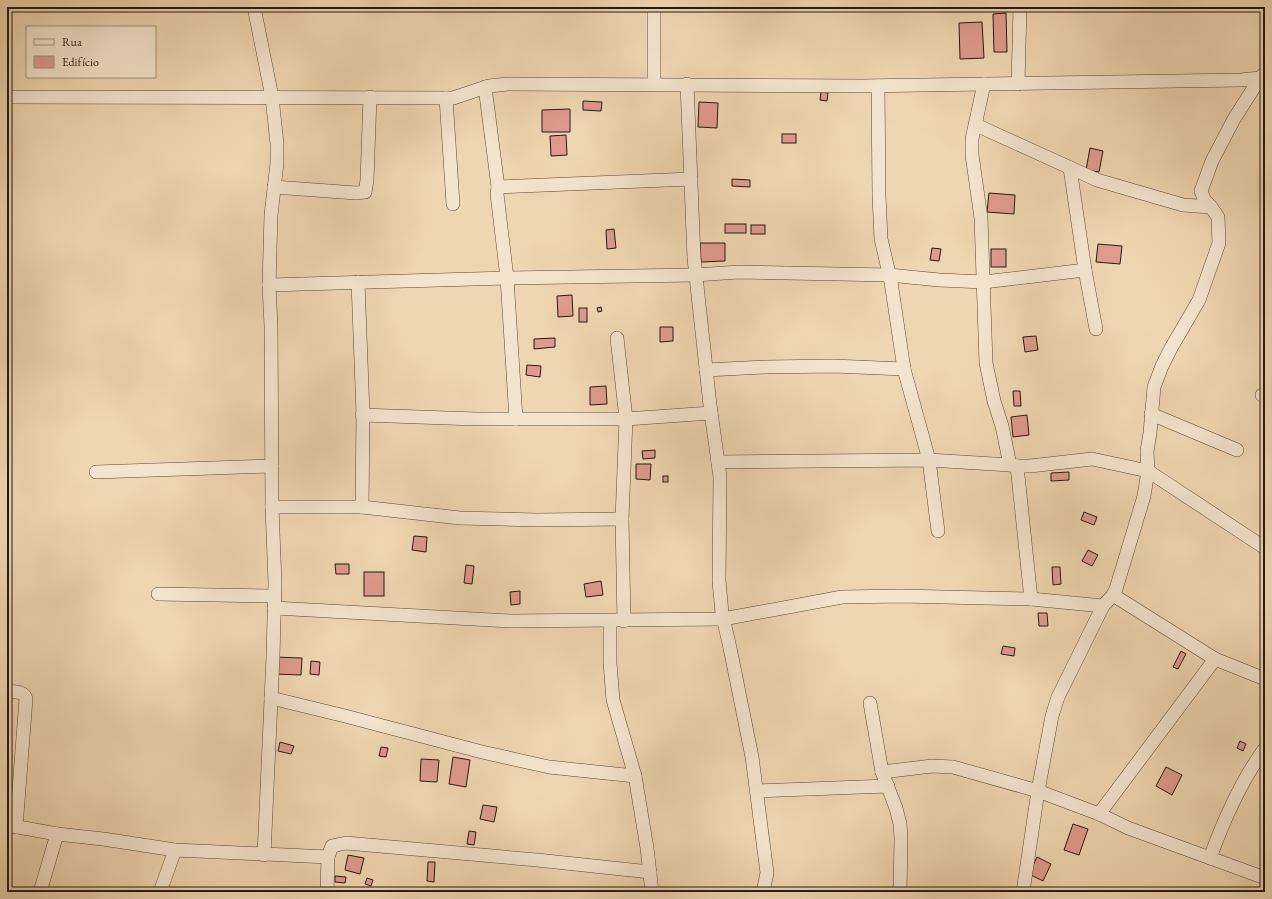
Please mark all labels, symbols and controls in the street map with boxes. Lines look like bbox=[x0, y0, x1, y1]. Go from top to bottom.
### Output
legend bbox=[26, 26, 156, 78]
text: Rua bbox=[62, 34, 82, 50]
text: Edifício bbox=[62, 54, 99, 70]

